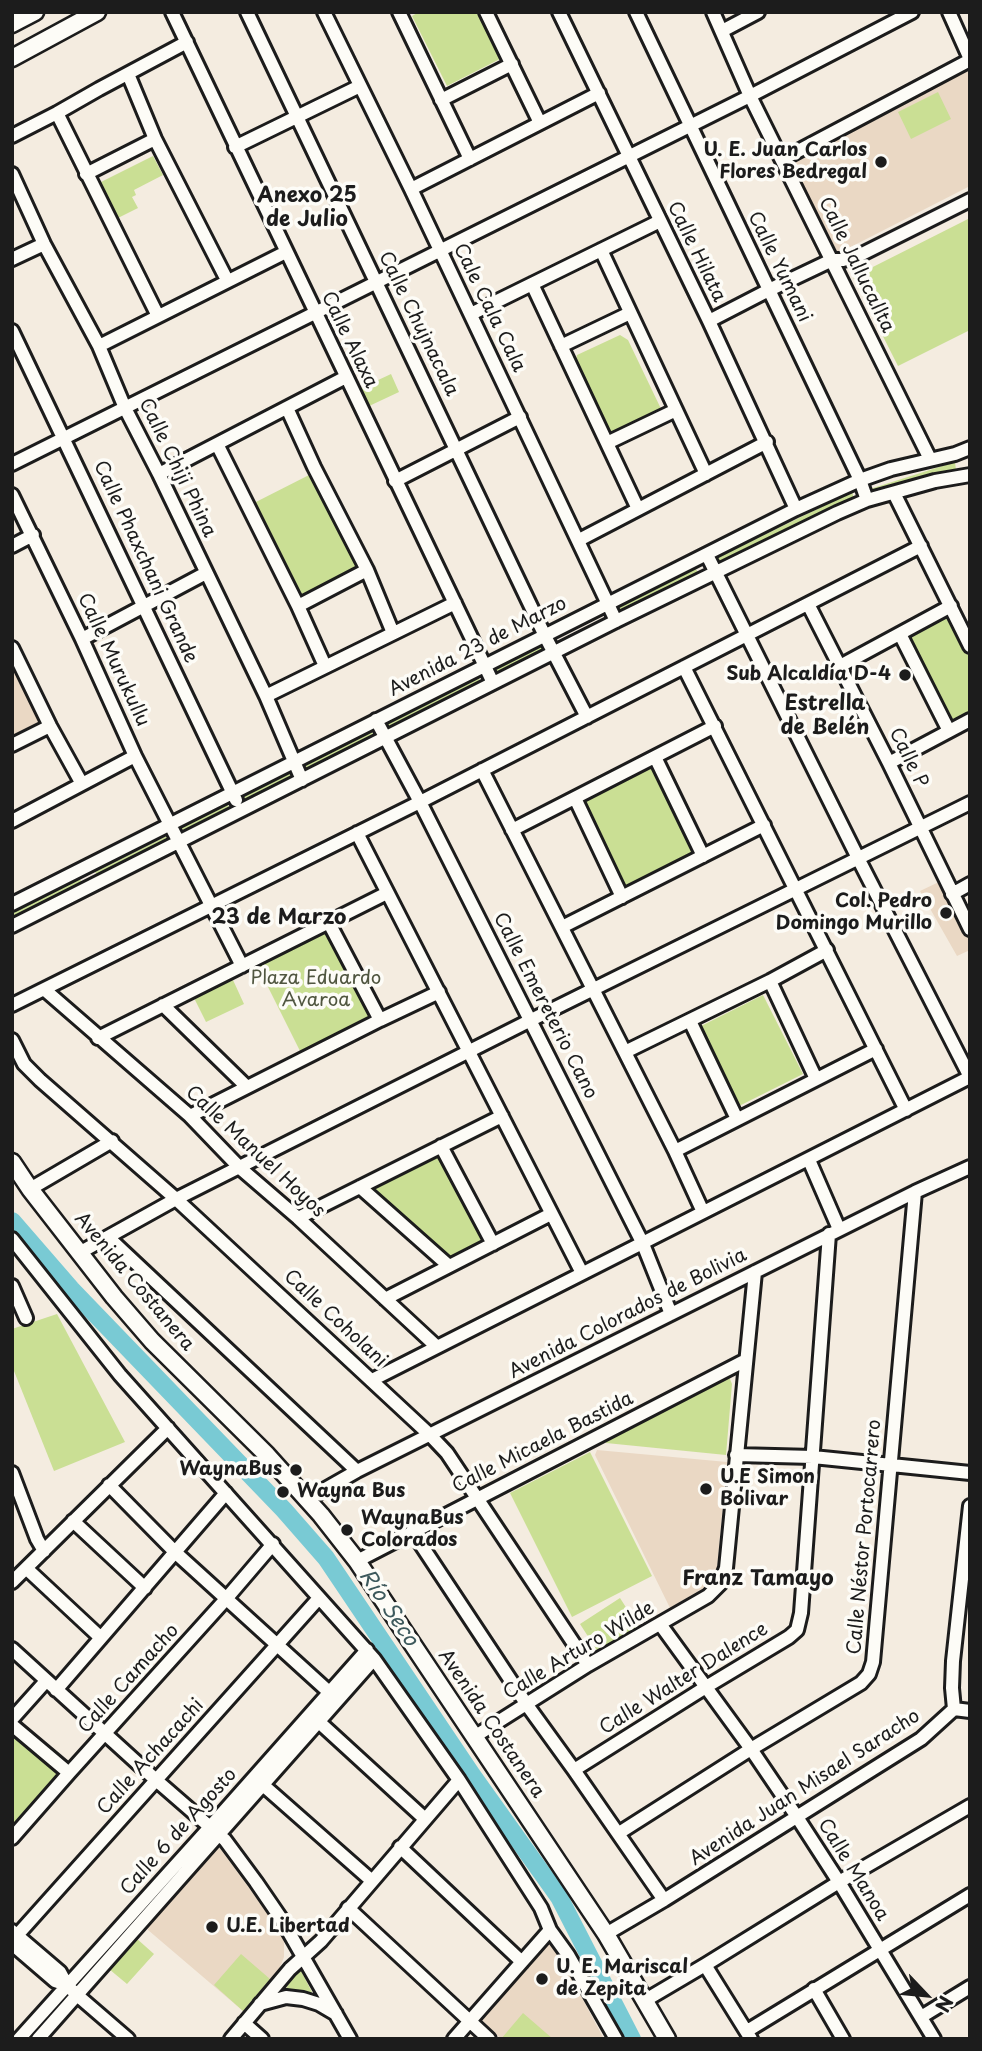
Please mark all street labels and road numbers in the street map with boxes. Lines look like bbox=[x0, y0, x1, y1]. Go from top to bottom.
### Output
street label: Calle Jallucallta bbox=[813, 193, 899, 337]
street label: Calle Hilata bbox=[662, 198, 730, 306]
street label: Calle Yumani bbox=[742, 208, 816, 326]
street label: Cale Cala Cala bbox=[448, 240, 530, 376]
street label: Calle Chujnacala bbox=[373, 248, 463, 400]
street label: Calle Alaxa bbox=[316, 288, 382, 392]
street label: Calle Chiji Phina bbox=[134, 395, 220, 541]
street label: Calle Phaxchani Grande bbox=[88, 457, 202, 667]
street label: Calle Murukullu bbox=[72, 590, 154, 730]
street label: Avenida 23 de Marzo bbox=[385, 592, 571, 702]
street label: Calle P bbox=[884, 724, 932, 792]
street label: Calle Emereterio Cano bbox=[488, 909, 602, 1103]
street label: Calle Manuel Hoyos bbox=[180, 1081, 330, 1223]
street label: Avenida Costanera bbox=[69, 1208, 199, 1356]
street label: Avenida Colorados de Bolivia bbox=[505, 1244, 751, 1384]
street label: Calle Coholani bbox=[279, 1265, 391, 1373]
street label: Calle Micaela Bastida bbox=[449, 1387, 637, 1499]
street label: Calle Néstor Portocarrero bbox=[843, 1419, 887, 1655]
street label: Calle Arturo Wilde bbox=[500, 1597, 658, 1705]
street label: Calle Walter Dalence bbox=[596, 1618, 772, 1740]
street label: Calle Camacho bbox=[74, 1620, 184, 1738]
street label: Avenida Costanera bbox=[433, 1645, 549, 1803]
street label: Calle Achacachi bbox=[93, 1694, 209, 1820]
street label: Avenida Juan Misael Saracho bbox=[686, 1705, 924, 1871]
street label: Calle 6 de Agosto bbox=[116, 1764, 242, 1900]
street label: Calle Manoa bbox=[813, 1815, 893, 1925]

